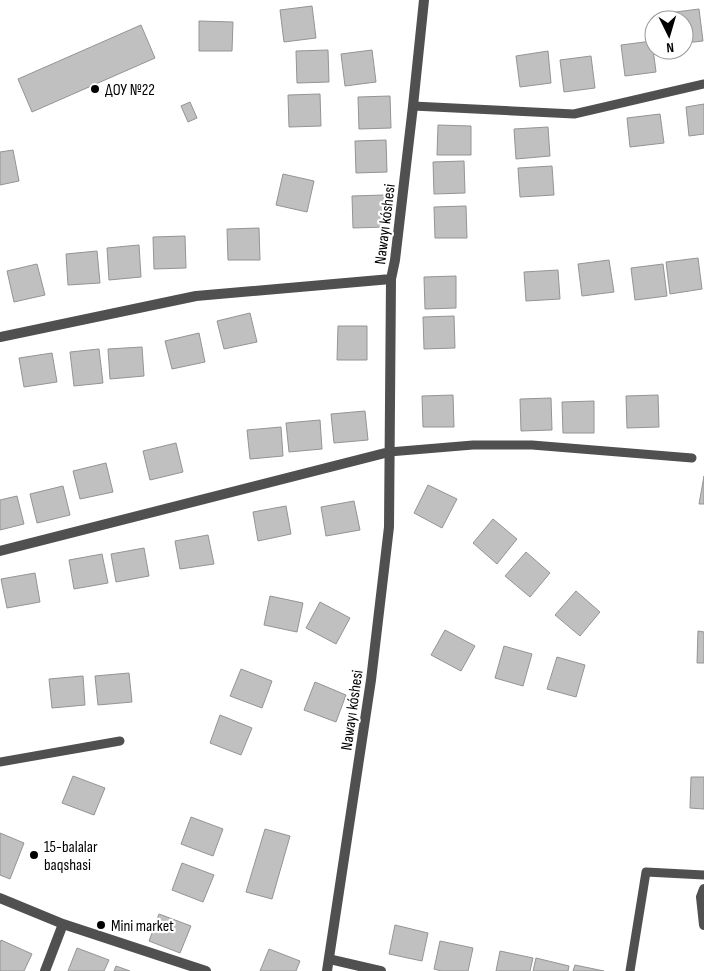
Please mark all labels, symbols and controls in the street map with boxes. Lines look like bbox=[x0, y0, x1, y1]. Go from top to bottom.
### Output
north arrow bbox=[644, 10, 694, 60]
text: N bbox=[666, 39, 675, 56]
place label: ДОУ №22 bbox=[105, 81, 155, 100]
marker: ДОУ №22 bbox=[89, 83, 101, 95]
street label: Nawayı kóshesi bbox=[371, 183, 400, 266]
street label: Nawayı kóshesi bbox=[337, 669, 368, 752]
place label: 15-balalar baqshasi bbox=[44, 838, 98, 875]
marker: 15-balalar baqshasi bbox=[28, 849, 40, 861]
place label: Mini market bbox=[111, 917, 174, 936]
marker: Mini market bbox=[95, 919, 107, 931]

